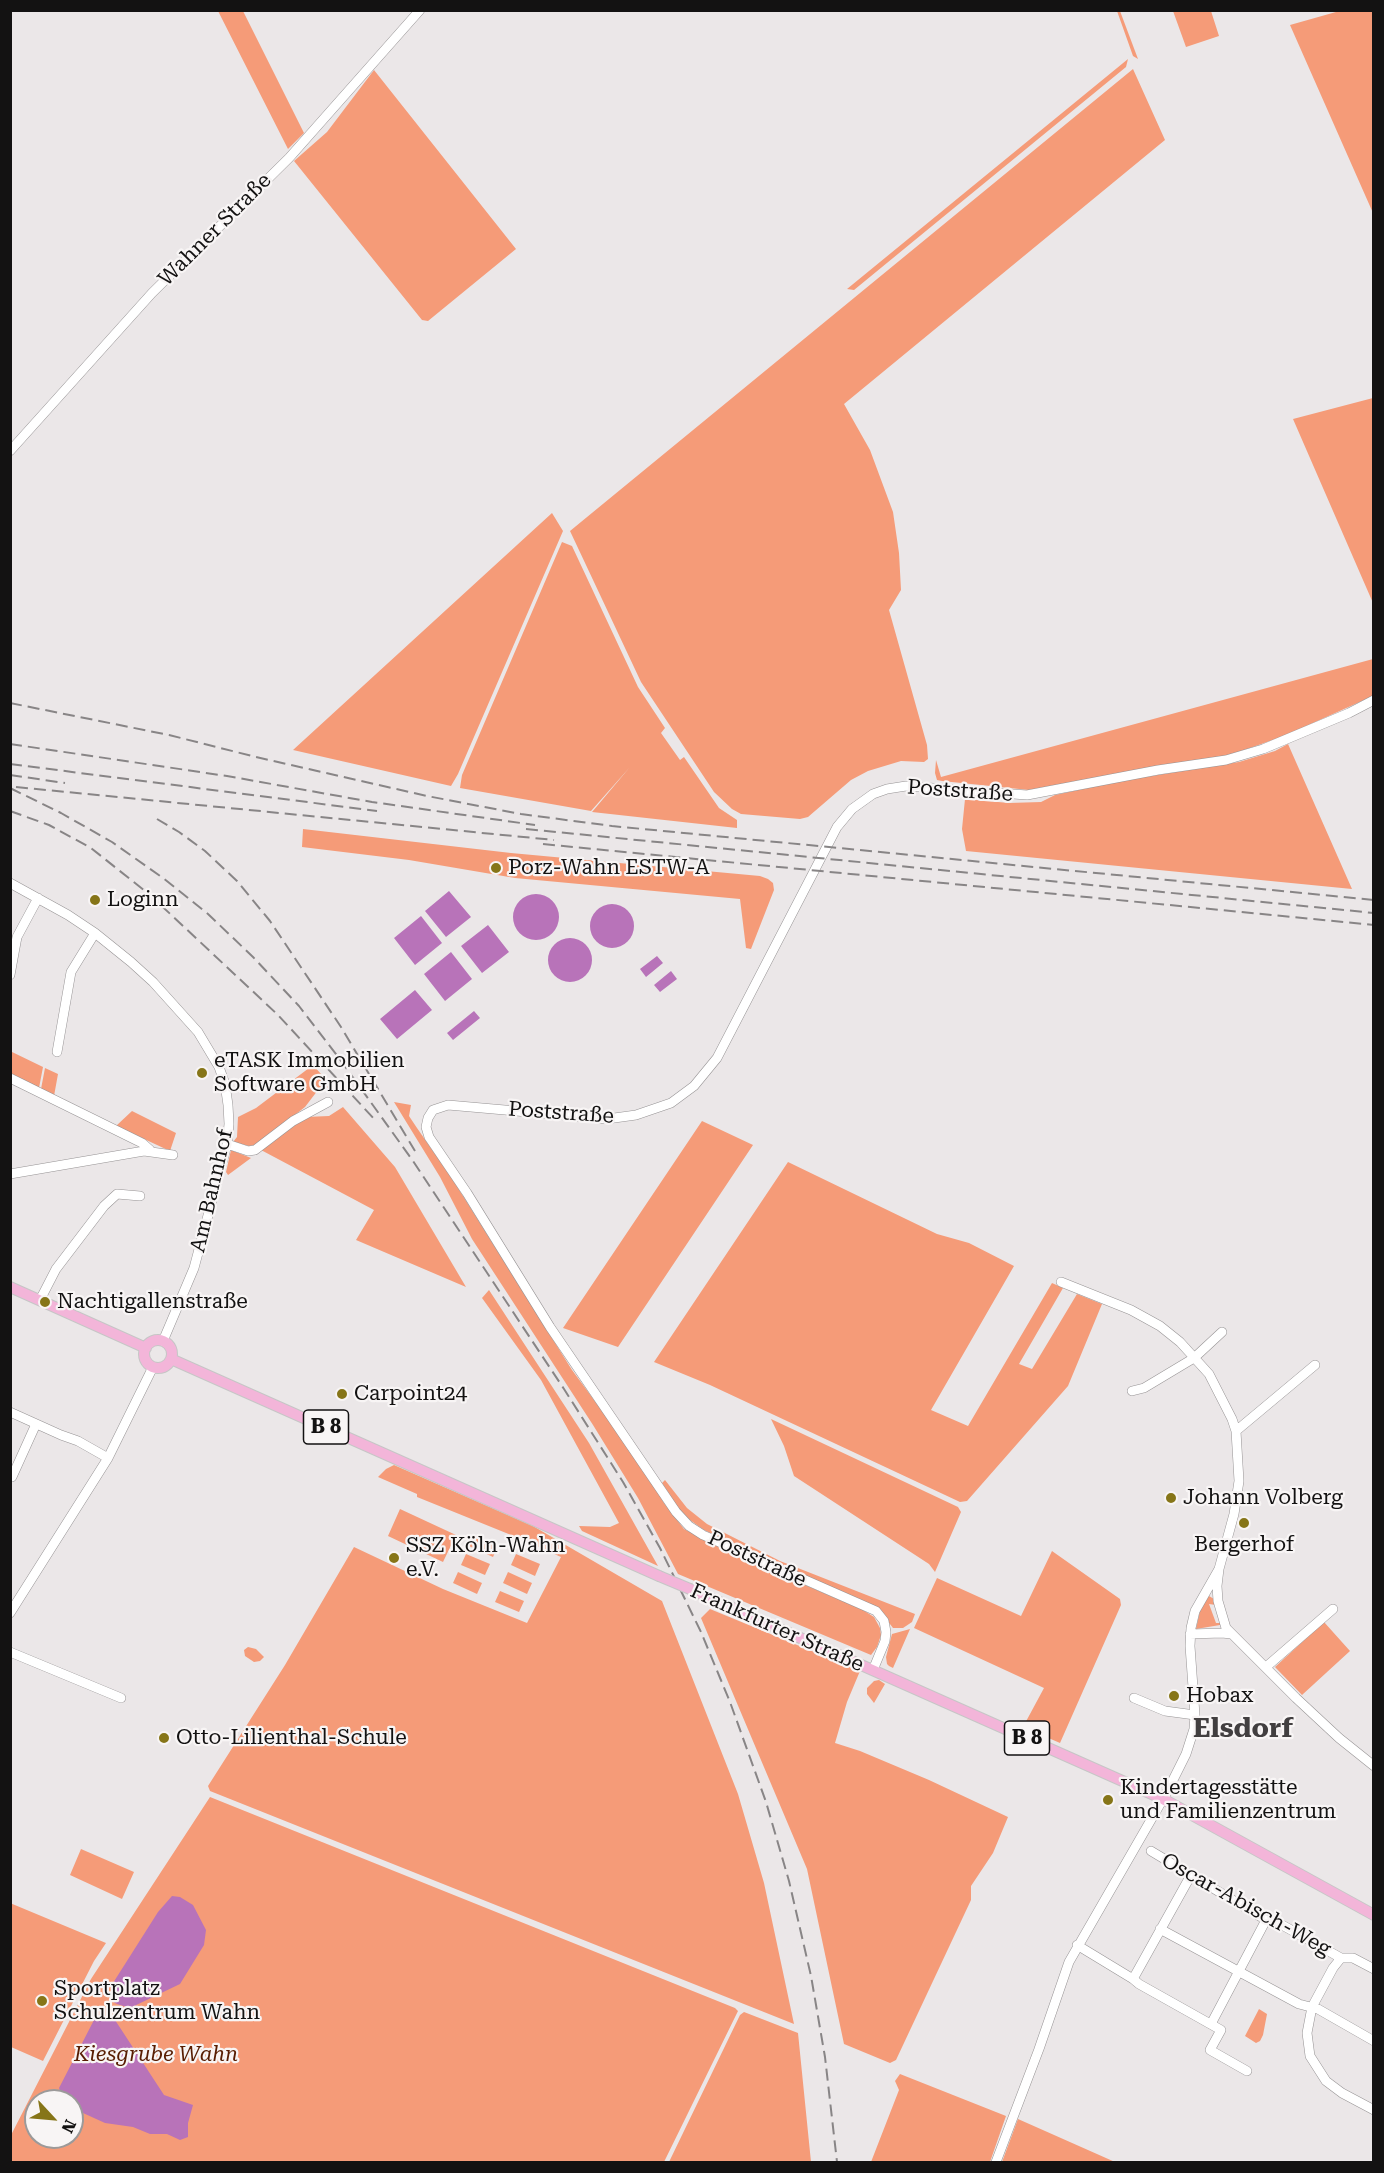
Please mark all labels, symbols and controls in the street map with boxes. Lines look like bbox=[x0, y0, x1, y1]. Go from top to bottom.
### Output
street label: Wahner Straße bbox=[153, 168, 277, 292]
street label: Poststraße bbox=[906, 775, 1014, 807]
place label: Porz-Wahn ESTW-A bbox=[508, 855, 710, 881]
marker: Porz-Wahn ESTW-A bbox=[489, 861, 503, 875]
place label: Loginn bbox=[107, 887, 179, 913]
marker: Loginn bbox=[88, 893, 102, 907]
place label: eTASK Immobilien Software GmbH bbox=[214, 1048, 405, 1098]
marker: eTASK Immobilien Software GmbH bbox=[195, 1066, 209, 1080]
street label: Poststraße bbox=[507, 1097, 615, 1129]
street label: Am Bahnhof bbox=[186, 1127, 238, 1255]
place label: Nachtigallenstraße bbox=[57, 1289, 248, 1315]
marker: Nachtigallenstraße bbox=[38, 1295, 52, 1309]
place label: Carpoint24 bbox=[354, 1381, 467, 1407]
marker: Carpoint24 bbox=[335, 1387, 349, 1401]
road number: B 8 bbox=[304, 1410, 348, 1444]
place label: Johann Volberg bbox=[1183, 1485, 1343, 1511]
marker: Johann Volberg bbox=[1164, 1491, 1178, 1505]
marker: Bergerhof bbox=[1237, 1516, 1251, 1530]
street label: Poststraße bbox=[704, 1525, 810, 1593]
place label: Bergerhof bbox=[1194, 1532, 1294, 1558]
place label: SSZ Köln-Wahn e.V. bbox=[406, 1533, 565, 1583]
marker: SSZ Köln-Wahn e.V. bbox=[387, 1551, 401, 1565]
street label: Frankfurter Straße bbox=[686, 1578, 868, 1678]
place label: Hobax bbox=[1186, 1683, 1253, 1709]
marker: Hobax bbox=[1167, 1689, 1181, 1703]
district label: Elsdorf bbox=[1193, 1713, 1293, 1745]
road number: B 8 bbox=[1004, 1721, 1050, 1755]
place label: Otto-Lilienthal-Schule bbox=[176, 1725, 407, 1751]
marker: Otto-Lilienthal-Schule bbox=[157, 1731, 171, 1745]
place label: Kindertagesstätte und Familienzentrum bbox=[1120, 1775, 1336, 1825]
marker: Kindertagesstätte und Familienzentrum bbox=[1101, 1793, 1115, 1807]
street label: Oscar-Abisch-Weg bbox=[1157, 1848, 1335, 1962]
place label: Sportplatz Schulzentrum Wahn bbox=[54, 1976, 260, 2026]
marker: Sportplatz Schulzentrum Wahn bbox=[35, 1994, 49, 2008]
park label: Kiesgrube Wahn bbox=[74, 2042, 238, 2068]
north arrow bbox=[24, 2089, 84, 2149]
text: N bbox=[58, 2117, 80, 2136]

